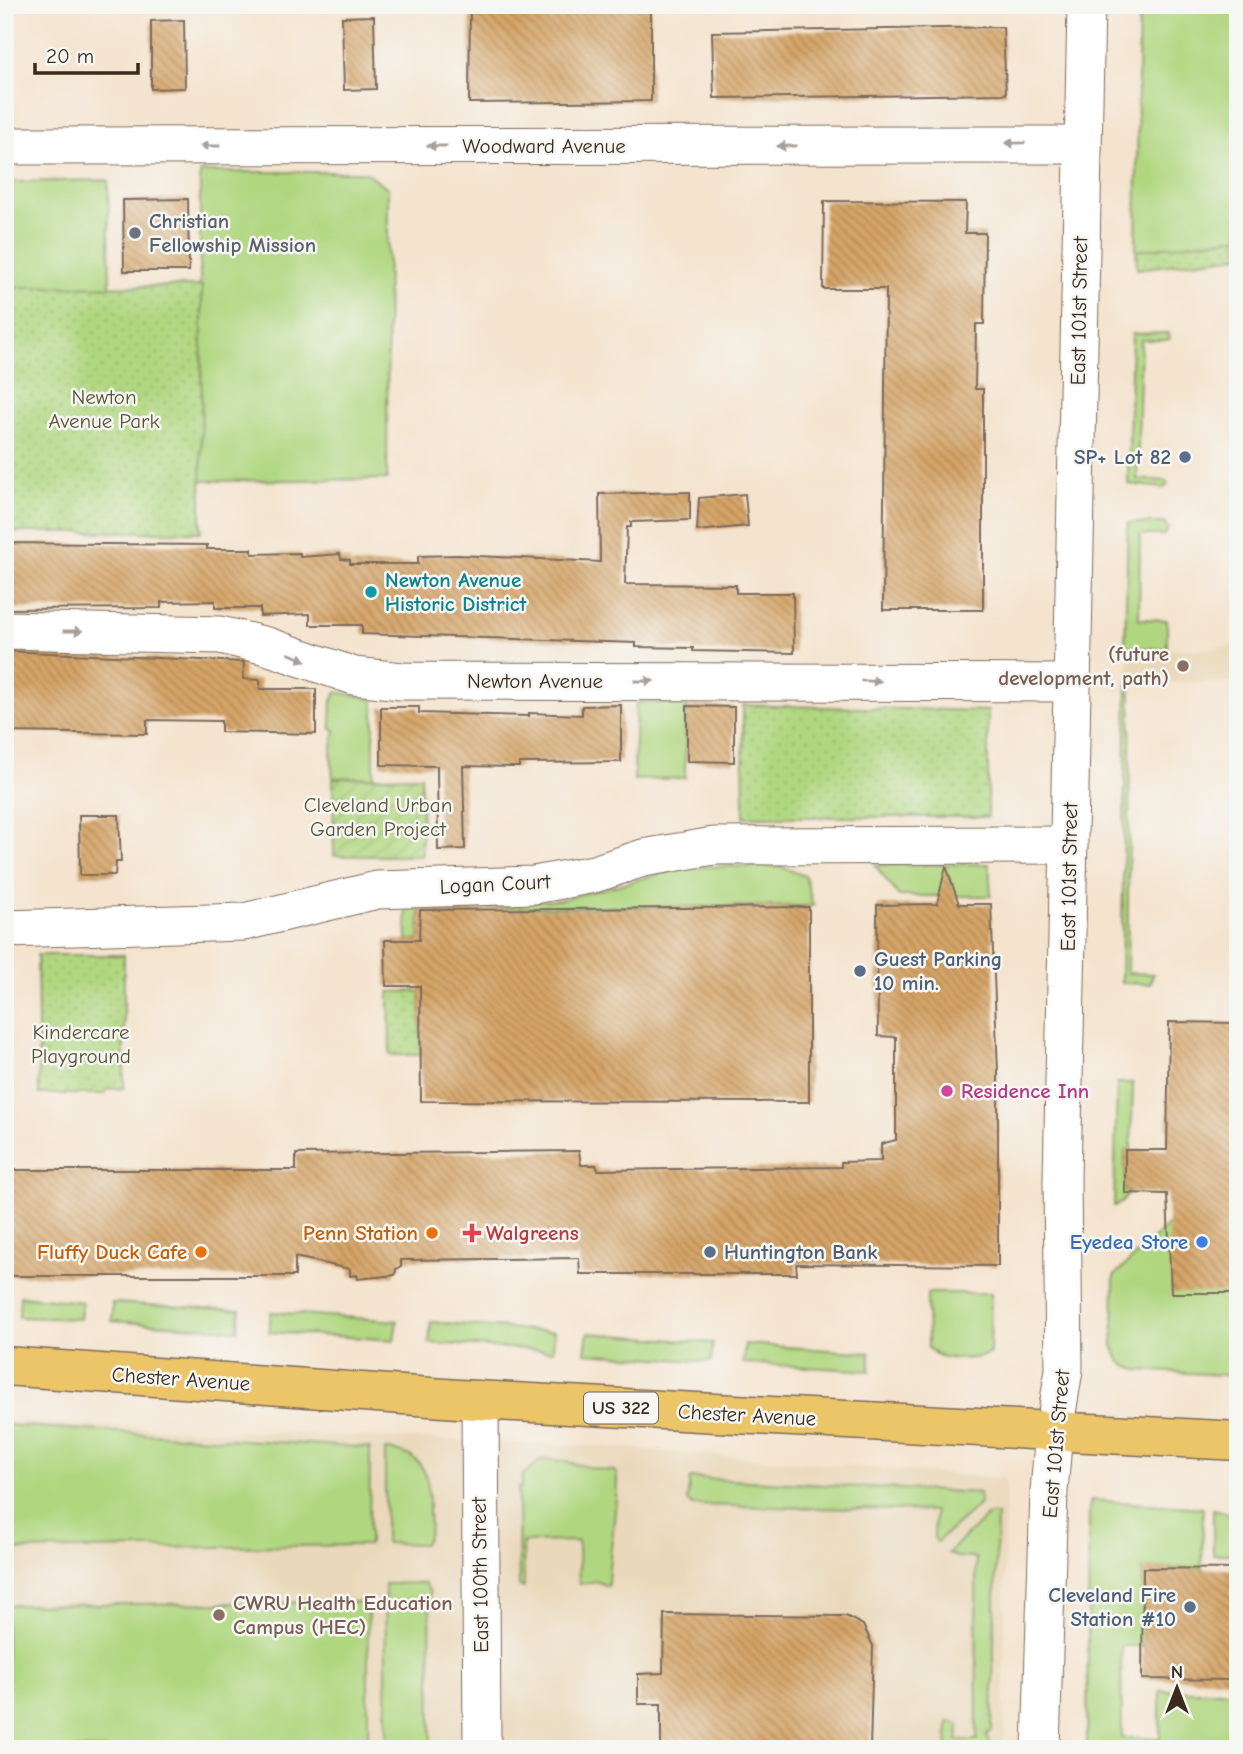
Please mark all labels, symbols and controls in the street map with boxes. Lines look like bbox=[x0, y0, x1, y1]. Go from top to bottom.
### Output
scale bar bbox=[35, 32, 138, 76]
text: 20 m bbox=[46, 44, 94, 68]
street label: Woodward Avenue bbox=[462, 134, 626, 158]
one-way arrow bbox=[1003, 138, 1025, 149]
one-way arrow bbox=[198, 140, 220, 152]
one-way arrow bbox=[426, 140, 448, 152]
one-way arrow bbox=[776, 140, 798, 151]
place label: Christian Fellowship Mission bbox=[149, 209, 316, 257]
marker: Christian Fellowship Mission bbox=[127, 225, 143, 241]
street label: East 101st Street bbox=[1066, 235, 1092, 386]
park label: Newton Avenue Park bbox=[48, 385, 160, 433]
place label: SP+ Lot 82 bbox=[1074, 445, 1171, 469]
marker: SP+ Lot 82 bbox=[1177, 449, 1193, 465]
place label: Newton Avenue Historic District bbox=[385, 568, 528, 616]
marker: Newton Avenue Historic District bbox=[363, 584, 379, 600]
one-way arrow bbox=[63, 625, 85, 637]
place label: (future development, path) bbox=[998, 642, 1169, 690]
one-way arrow bbox=[287, 652, 308, 663]
marker: (future development, path) bbox=[1175, 658, 1191, 674]
street label: Newton Avenue bbox=[467, 669, 603, 693]
one-way arrow bbox=[633, 675, 655, 687]
one-way arrow bbox=[861, 675, 883, 686]
park label: Cleveland Urban Garden Project bbox=[304, 793, 452, 841]
street label: East 101st Street bbox=[1056, 801, 1082, 952]
street label: Logan Court bbox=[439, 869, 552, 899]
place label: Guest Parking 10 min. bbox=[874, 947, 1002, 995]
marker: Guest Parking 10 min. bbox=[852, 963, 868, 979]
park label: Kindercare Playground bbox=[31, 1020, 131, 1068]
place label: Residence Inn bbox=[961, 1079, 1089, 1103]
marker: Residence Inn bbox=[939, 1083, 955, 1099]
place label: Penn Station bbox=[303, 1221, 418, 1245]
place label: Walgreens bbox=[486, 1221, 579, 1245]
marker: Penn Station bbox=[424, 1225, 440, 1241]
marker: Walgreens bbox=[464, 1225, 480, 1241]
place label: Eyedea Store bbox=[1070, 1230, 1188, 1254]
marker: Eyedea Store bbox=[1194, 1234, 1210, 1250]
place label: Fluffy Duck Cafe bbox=[37, 1240, 187, 1264]
place label: Huntington Bank bbox=[724, 1240, 878, 1264]
marker: Fluffy Duck Cafe bbox=[193, 1244, 209, 1260]
marker: Huntington Bank bbox=[702, 1244, 718, 1260]
street label: Chester Avenue bbox=[111, 1362, 251, 1396]
street label: East 101st Street bbox=[1038, 1368, 1075, 1519]
road number: US 322 bbox=[584, 1392, 658, 1424]
street label: Chester Avenue bbox=[677, 1399, 817, 1431]
street label: East 100th Street bbox=[467, 1496, 493, 1653]
place label: Cleveland Fire Station #10 bbox=[1048, 1583, 1176, 1631]
place label: CWRU Health Education Campus (HEC) bbox=[233, 1591, 453, 1639]
marker: Cleveland Fire Station #10 bbox=[1182, 1599, 1198, 1615]
marker: CWRU Health Education Campus (HEC) bbox=[211, 1607, 227, 1623]
north arrow bbox=[1142, 1652, 1212, 1722]
text: N bbox=[1171, 1661, 1183, 1683]

